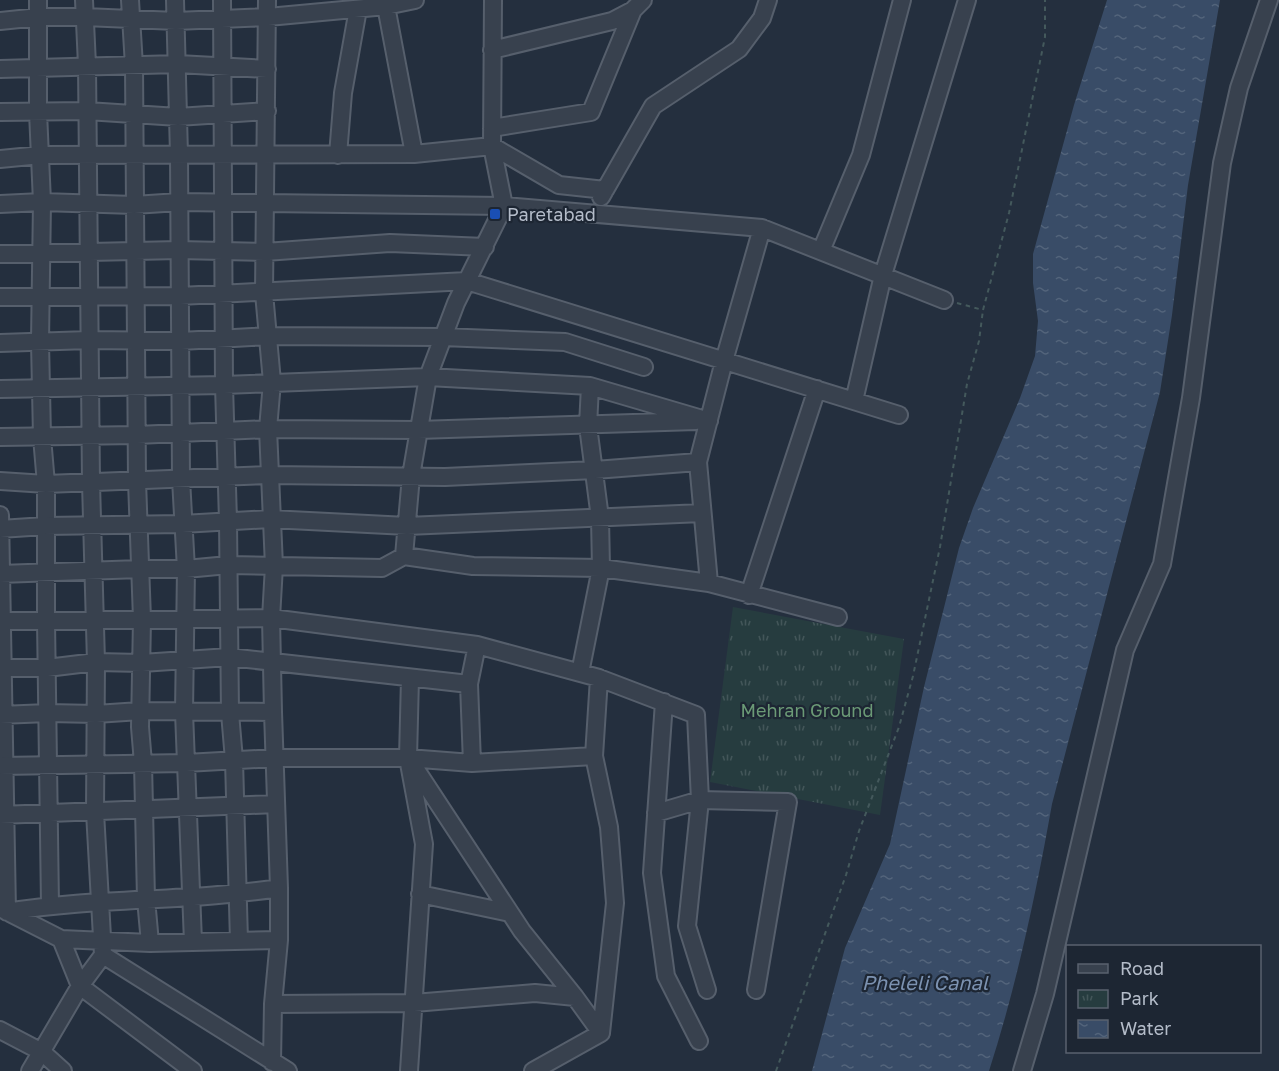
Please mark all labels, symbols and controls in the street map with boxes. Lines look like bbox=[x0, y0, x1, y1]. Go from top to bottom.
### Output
place label: Paretabad bbox=[507, 203, 596, 225]
marker: Paretabad bbox=[488, 207, 502, 221]
park label: Mehran Ground bbox=[741, 699, 873, 721]
legend bbox=[1066, 945, 1261, 1053]
text: Road bbox=[1120, 957, 1164, 979]
water label: Pheleli Canal bbox=[862, 970, 989, 994]
text: Park bbox=[1120, 987, 1159, 1009]
text: Water bbox=[1120, 1017, 1171, 1039]

